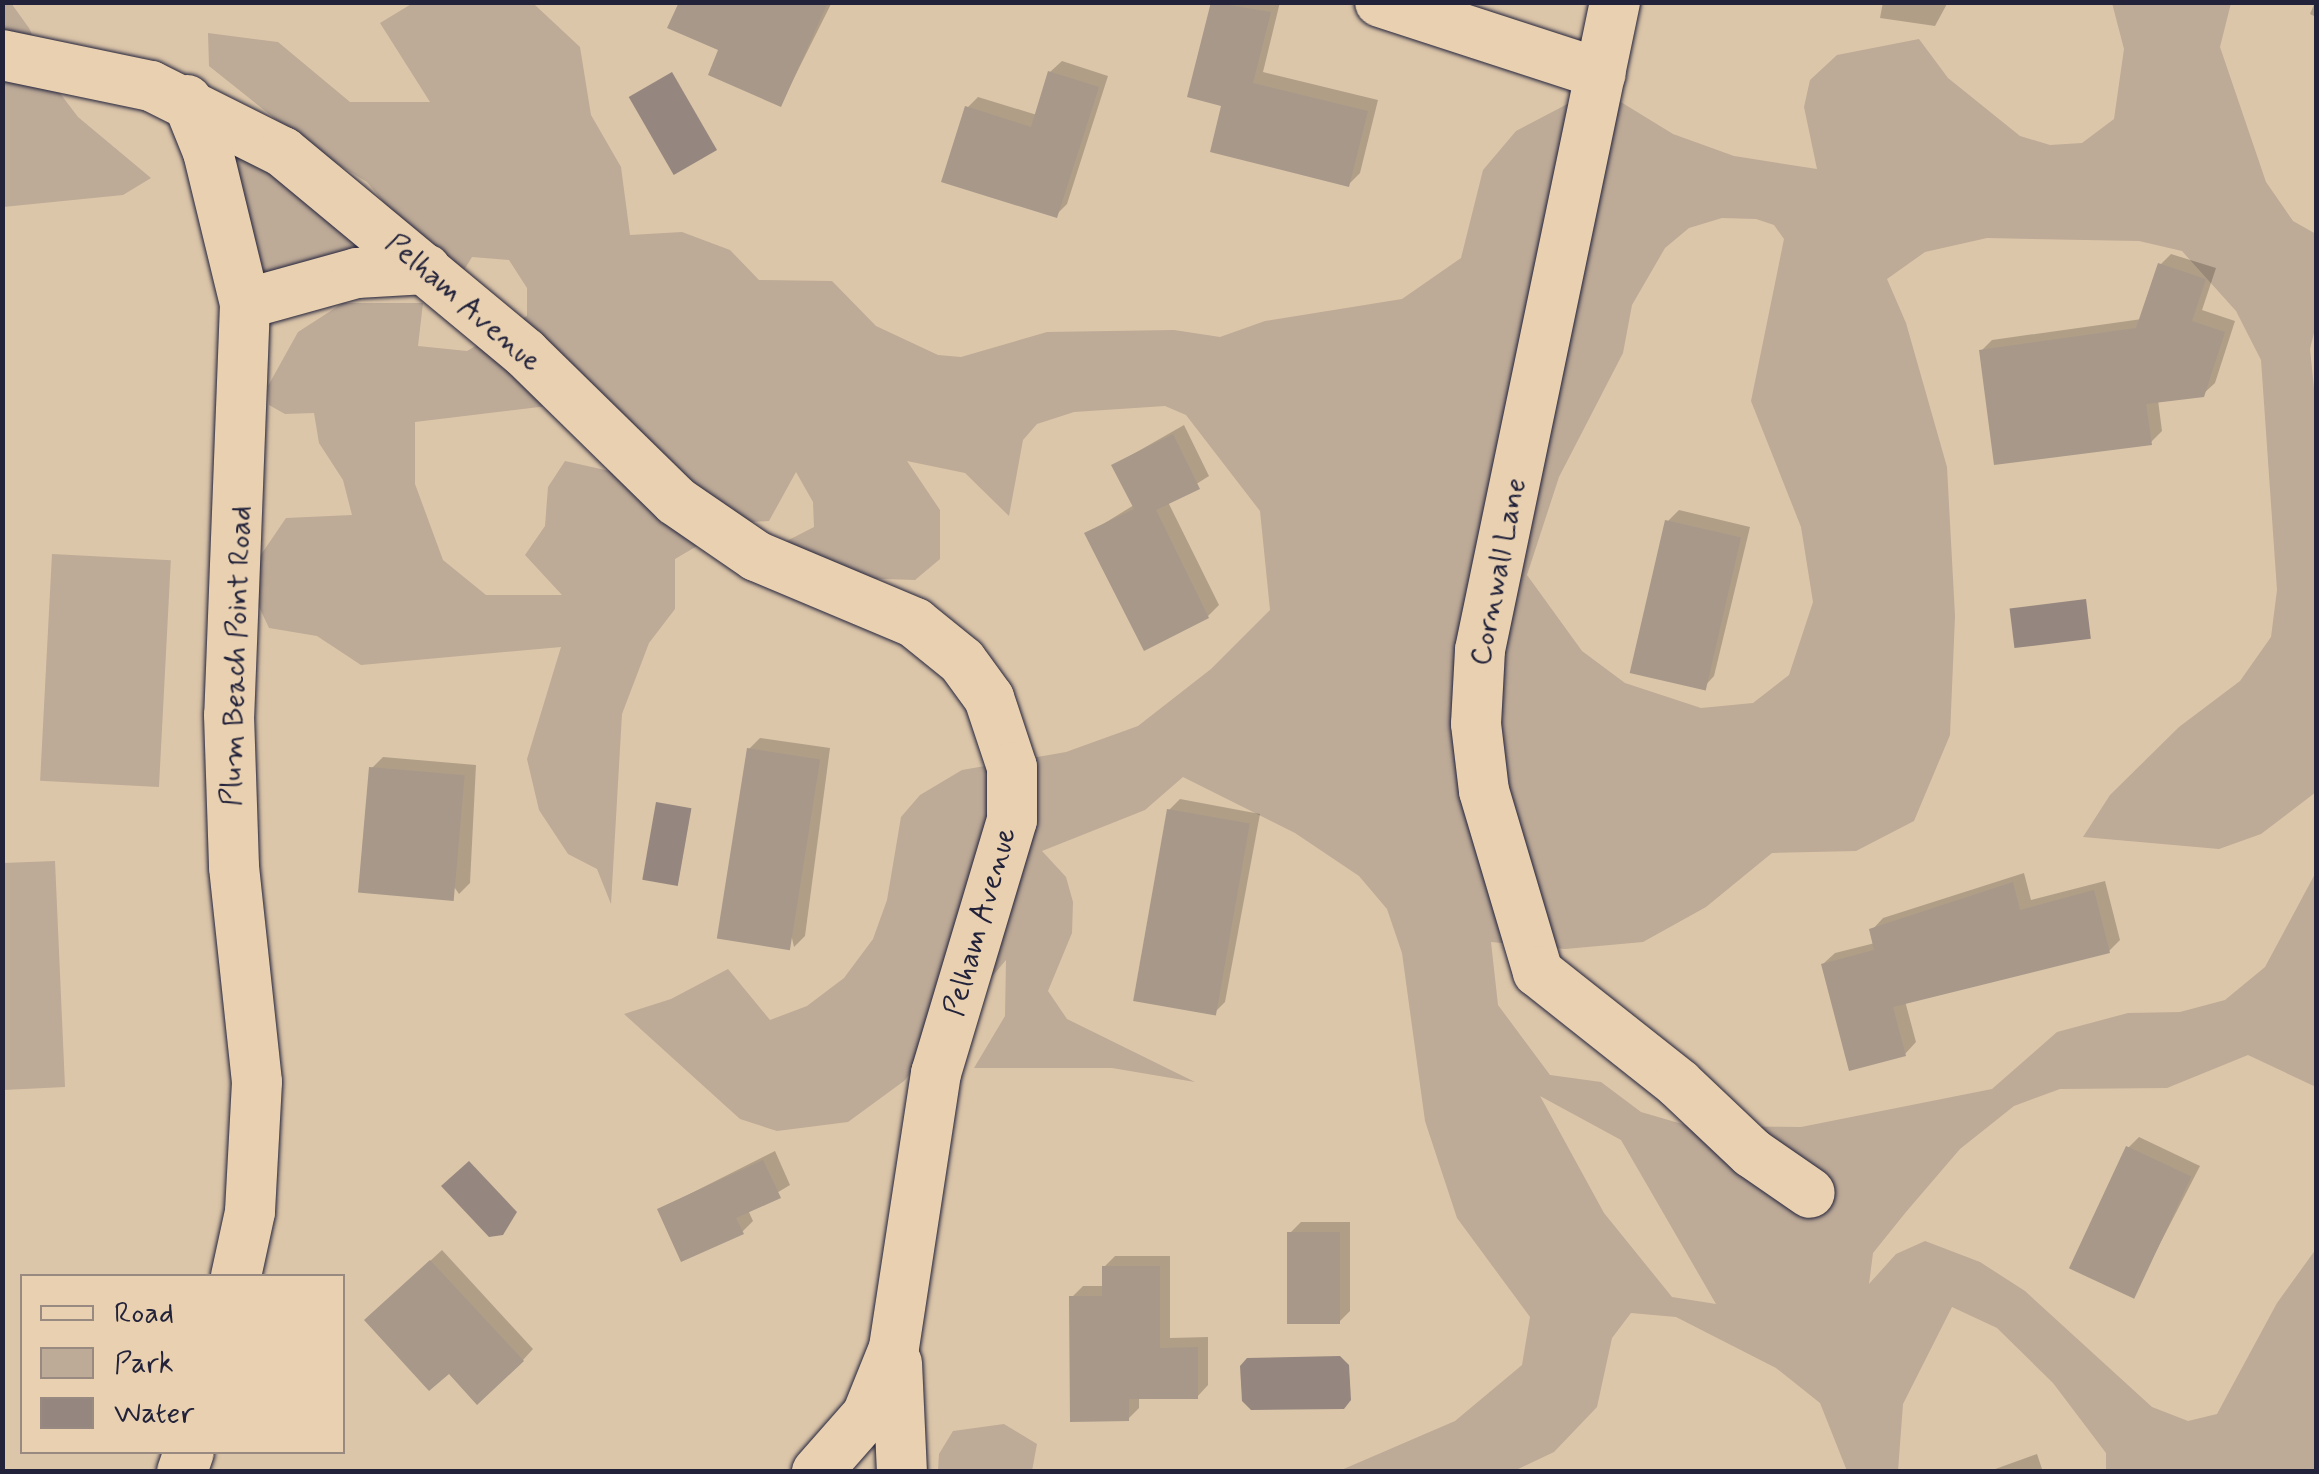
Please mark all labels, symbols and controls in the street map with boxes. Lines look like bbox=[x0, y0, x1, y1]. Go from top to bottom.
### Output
street label: Pelham Avenue bbox=[379, 227, 547, 379]
street label: Cornwall Lane bbox=[1463, 475, 1535, 669]
street label: Plum Beach Point Road bbox=[214, 506, 260, 806]
street label: Pelham Avenue bbox=[937, 825, 1025, 1019]
legend bbox=[20, 1274, 345, 1454]
text: Road bbox=[114, 1294, 174, 1333]
text: Park bbox=[114, 1344, 174, 1383]
text: Water bbox=[114, 1394, 194, 1433]

